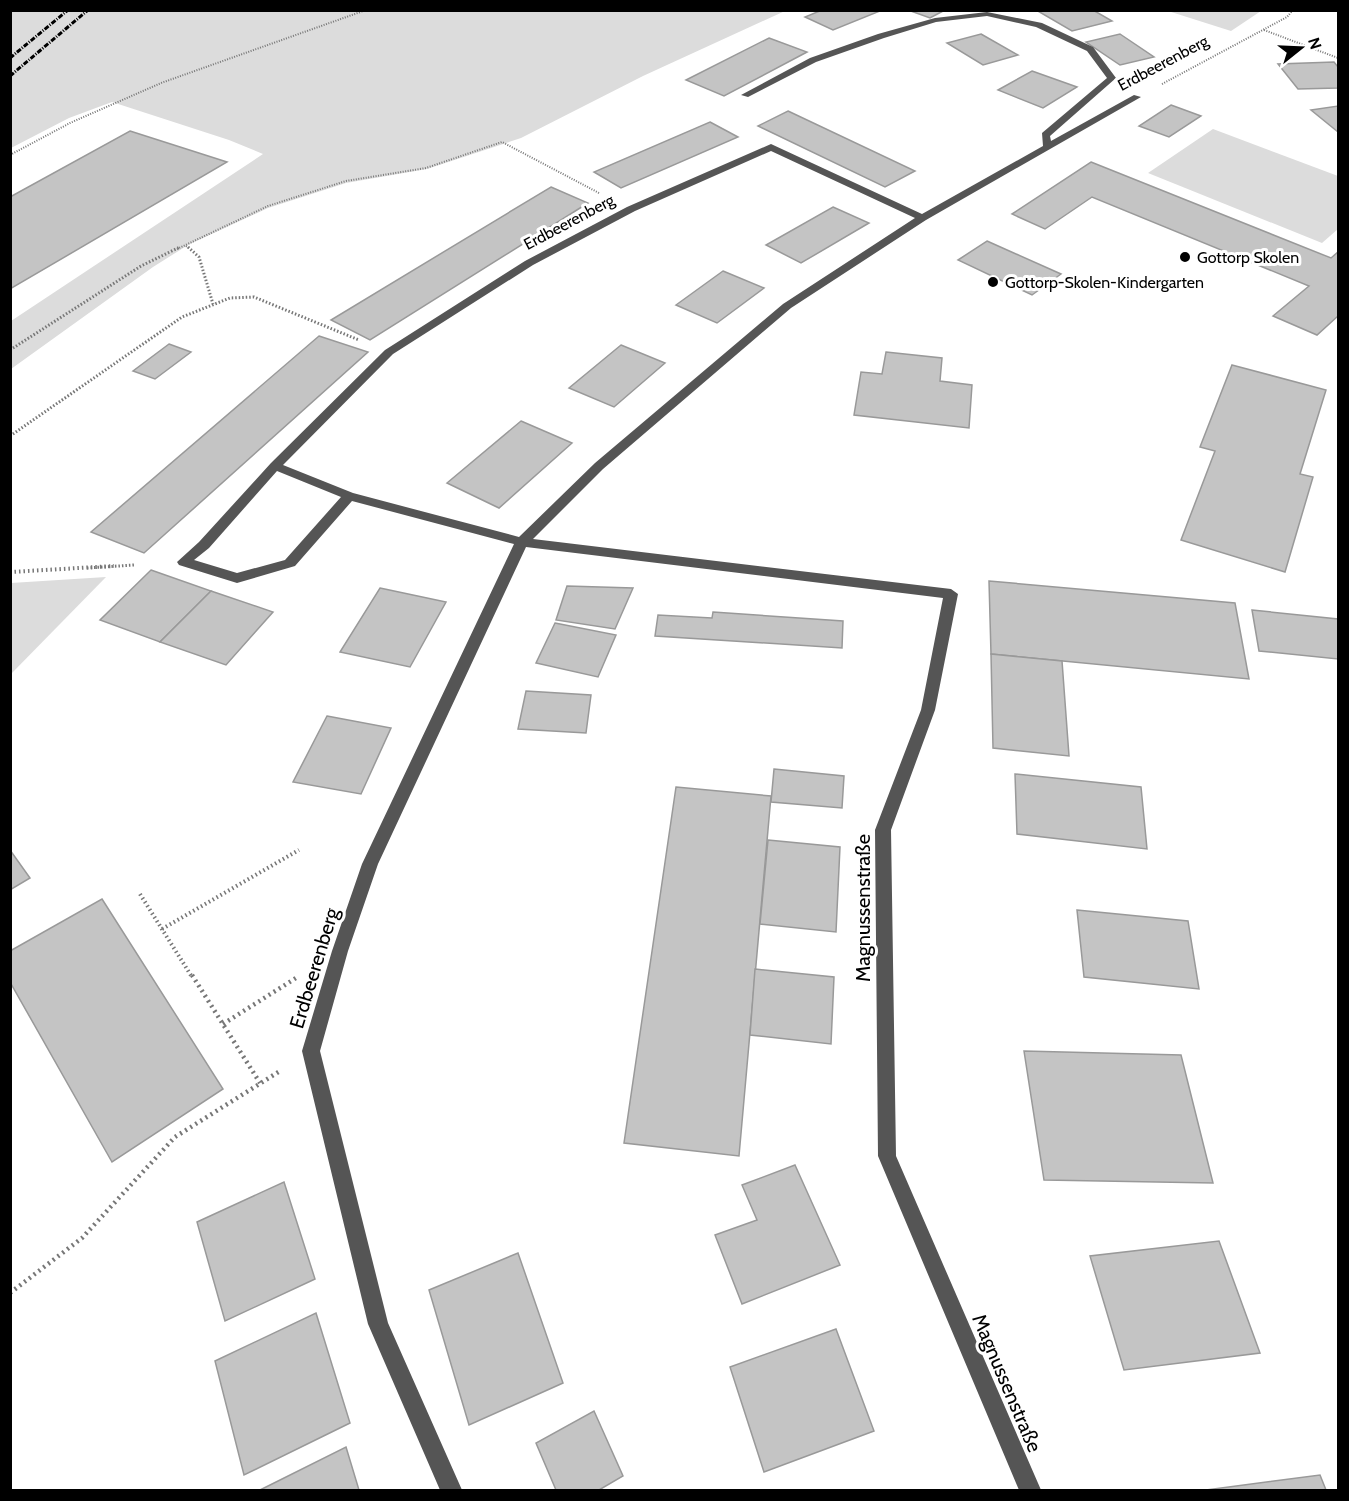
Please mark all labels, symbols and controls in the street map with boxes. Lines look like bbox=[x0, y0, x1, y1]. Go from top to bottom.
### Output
north arrow bbox=[1271, 18, 1331, 78]
street label: Erdbeerenberg bbox=[1115, 31, 1212, 95]
text: N bbox=[1304, 35, 1326, 52]
street label: Erdbeerenberg bbox=[521, 190, 618, 254]
place label: Gottorp Skolen bbox=[1197, 248, 1299, 267]
marker: Gottorp Skolen bbox=[1178, 250, 1192, 264]
place label: Gottorp-Skolen-Kindergarten bbox=[1005, 273, 1204, 292]
marker: Gottorp-Skolen-Kindergarten bbox=[986, 275, 1000, 289]
street label: Magnussenstraße bbox=[851, 834, 875, 982]
street label: Erdbeerenberg bbox=[284, 904, 344, 1031]
street label: Magnussenstraße bbox=[967, 1310, 1047, 1456]

